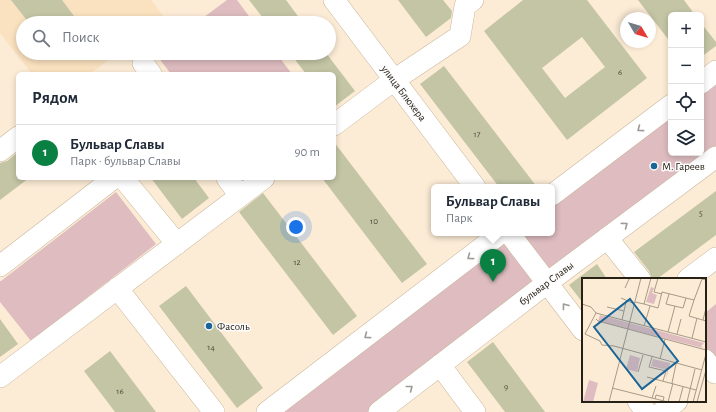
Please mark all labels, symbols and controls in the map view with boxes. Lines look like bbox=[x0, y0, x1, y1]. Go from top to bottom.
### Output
north arrow bbox=[620, 12, 656, 48]
map controls bbox=[668, 12, 704, 156]
button: + bbox=[668, 12, 704, 48]
search box bbox=[16, 16, 336, 60]
icon: search bbox=[30, 27, 52, 49]
text: Поиск bbox=[62, 30, 100, 45]
button: − bbox=[668, 48, 704, 84]
street label: улица Блюхера bbox=[379, 63, 428, 123]
house number: 6 bbox=[618, 68, 622, 77]
button: locate bbox=[668, 84, 704, 120]
text: Рядом bbox=[32, 89, 78, 106]
button: layers bbox=[668, 120, 704, 156]
one-way arrow bbox=[637, 124, 644, 131]
house number: 17 bbox=[474, 130, 481, 139]
text: Бульвар Славы bbox=[70, 137, 164, 152]
text: 1 bbox=[43, 146, 47, 159]
text: 90 m bbox=[294, 146, 320, 159]
text: Парк · бульвар Славы bbox=[70, 155, 181, 168]
marker: М. Гареев bbox=[649, 161, 659, 171]
place label: М. Гареев bbox=[662, 161, 705, 172]
popup bbox=[431, 184, 555, 236]
text: Бульвар Славы bbox=[446, 194, 540, 209]
house number: 5 bbox=[699, 209, 703, 218]
text: Парк bbox=[446, 212, 473, 225]
your location bbox=[286, 217, 306, 237]
house number: 10 bbox=[370, 217, 378, 226]
one-way arrow bbox=[620, 223, 627, 230]
pin: 1 bbox=[480, 249, 506, 282]
one-way arrow bbox=[468, 252, 475, 259]
house number: 12 bbox=[293, 258, 301, 267]
street label: бульвар Славы bbox=[517, 259, 576, 307]
inset map bbox=[582, 278, 706, 402]
one-way arrow bbox=[562, 303, 570, 310]
marker: Фасоль bbox=[204, 321, 214, 331]
place label: Фасоль bbox=[217, 321, 250, 332]
one-way arrow bbox=[364, 331, 371, 338]
house number: 14 bbox=[207, 343, 215, 352]
house number: 9 bbox=[504, 383, 508, 392]
one-way arrow bbox=[405, 386, 412, 393]
house number: 16 bbox=[116, 387, 124, 396]

